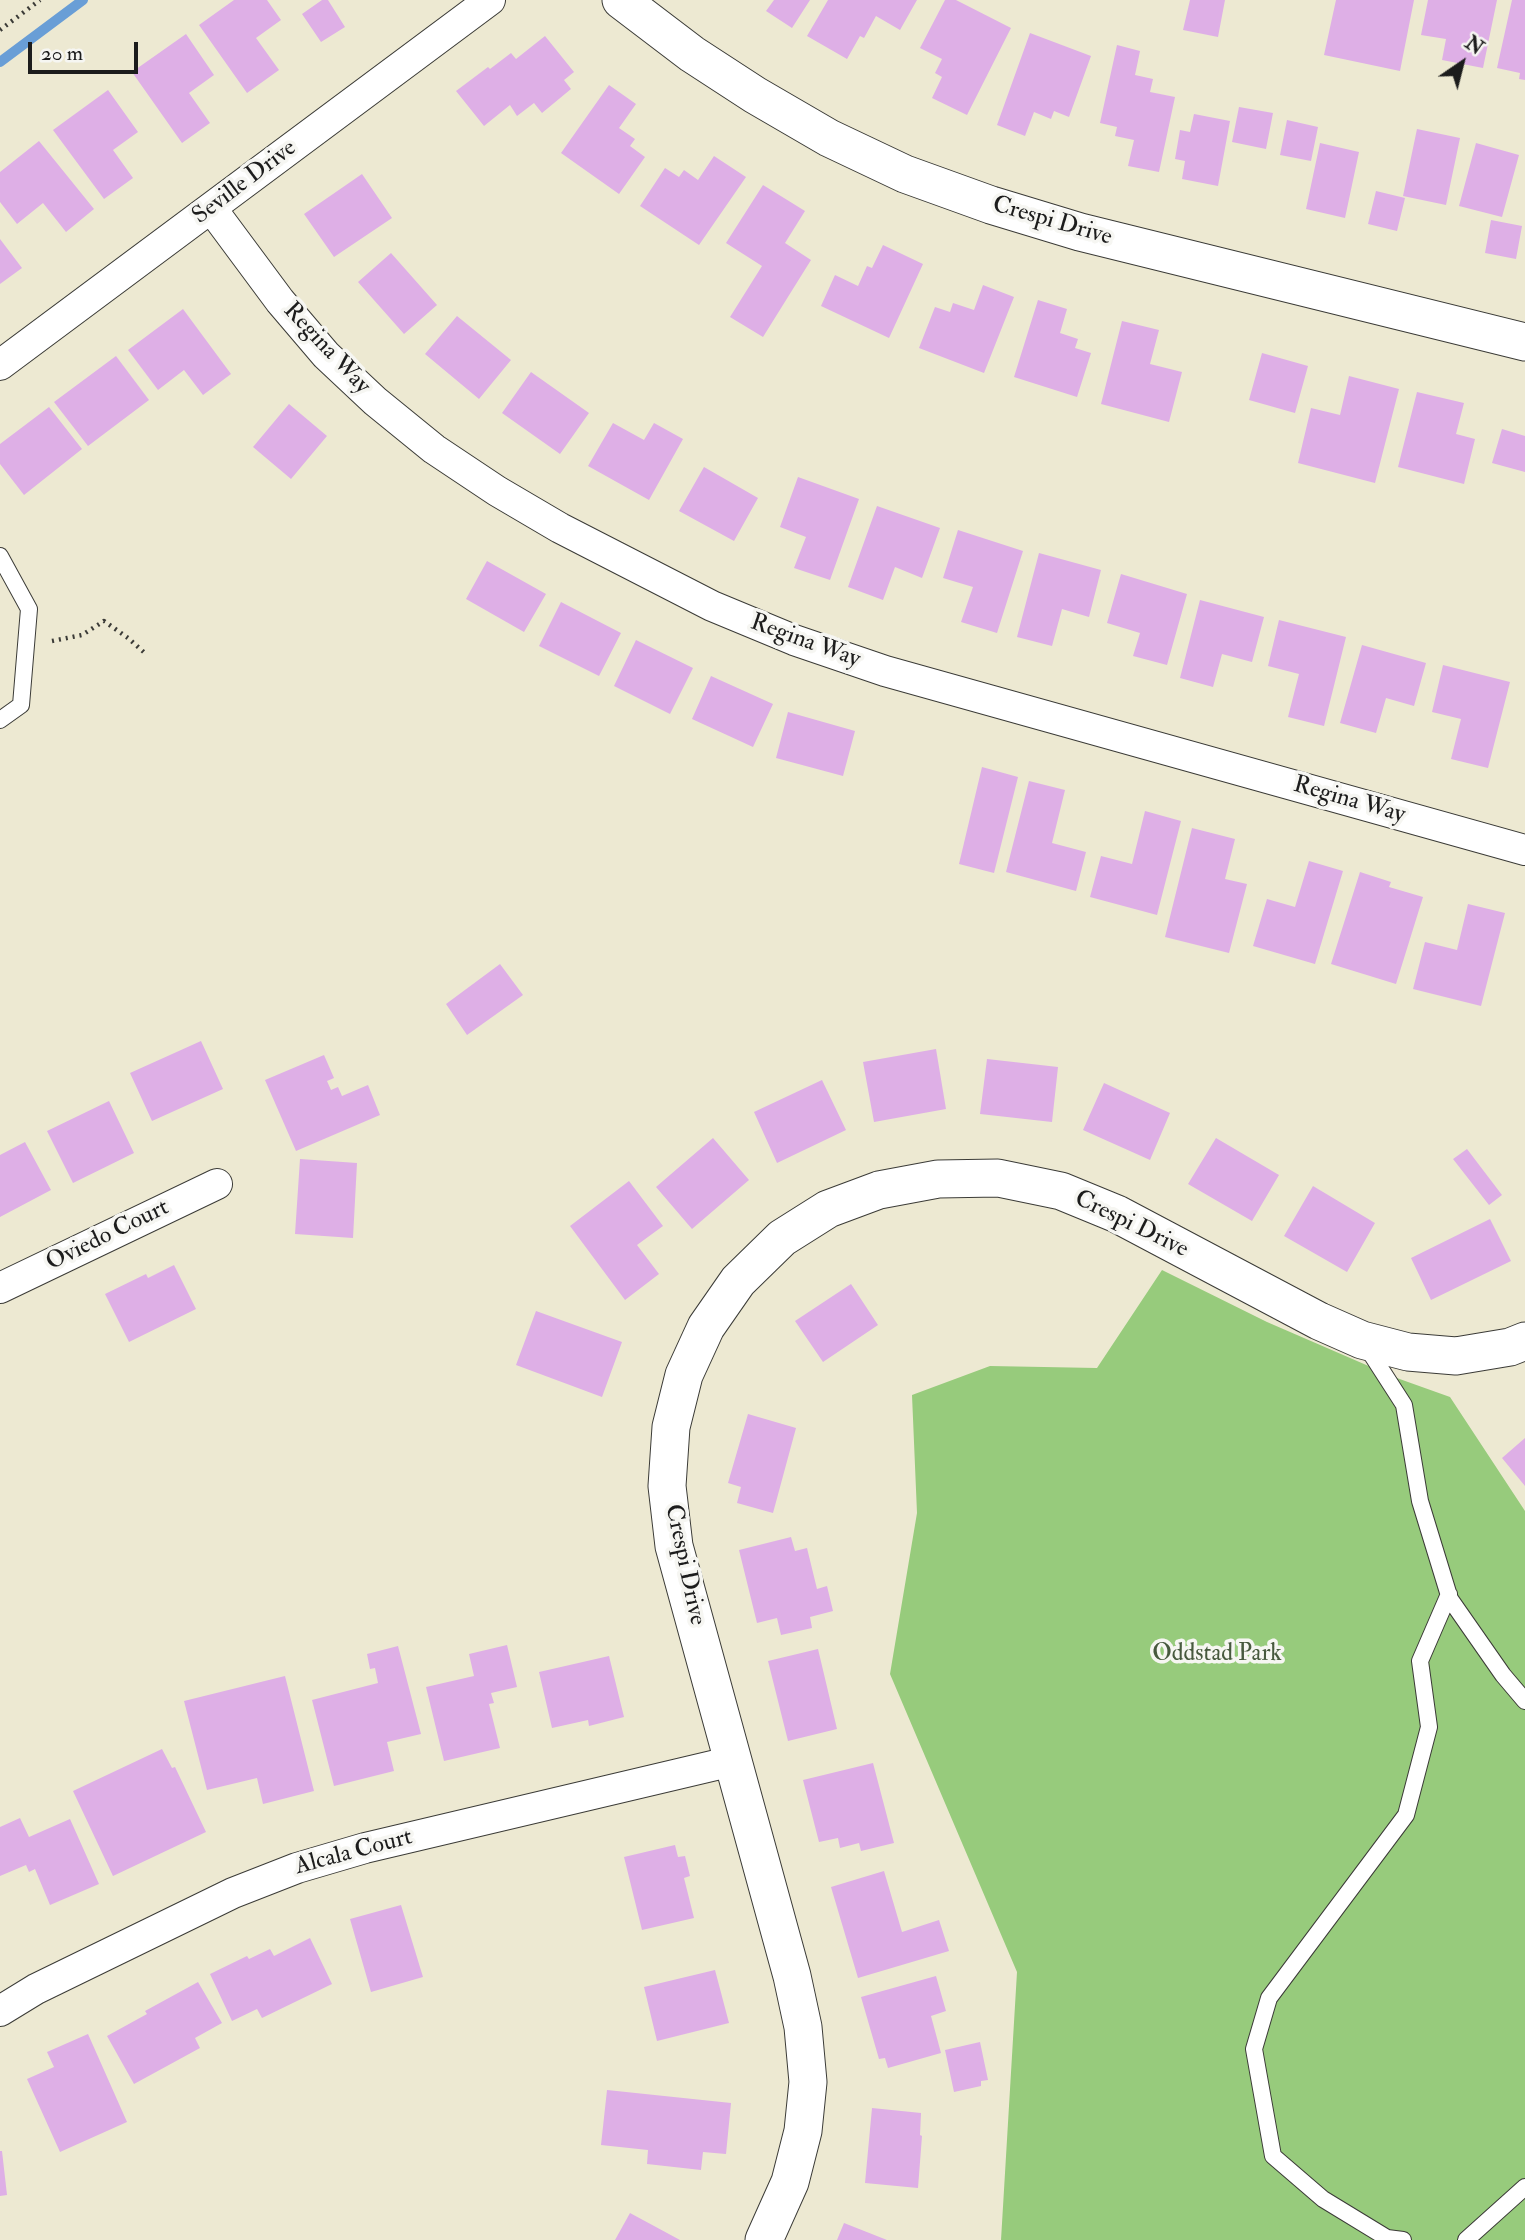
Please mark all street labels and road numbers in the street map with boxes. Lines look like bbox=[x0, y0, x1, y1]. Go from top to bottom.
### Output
street label: Seville Drive bbox=[187, 135, 303, 231]
street label: Crespi Drive bbox=[989, 191, 1115, 253]
street label: Regina Way bbox=[276, 297, 376, 401]
street label: Regina Way bbox=[746, 609, 864, 675]
street label: Regina Way bbox=[1290, 771, 1408, 831]
street label: Crespi Drive bbox=[1069, 1185, 1193, 1265]
street label: Oviedo Court bbox=[42, 1194, 174, 1278]
street label: Crespi Drive bbox=[657, 1502, 711, 1628]
street label: Alcala Court bbox=[292, 1824, 416, 1882]

